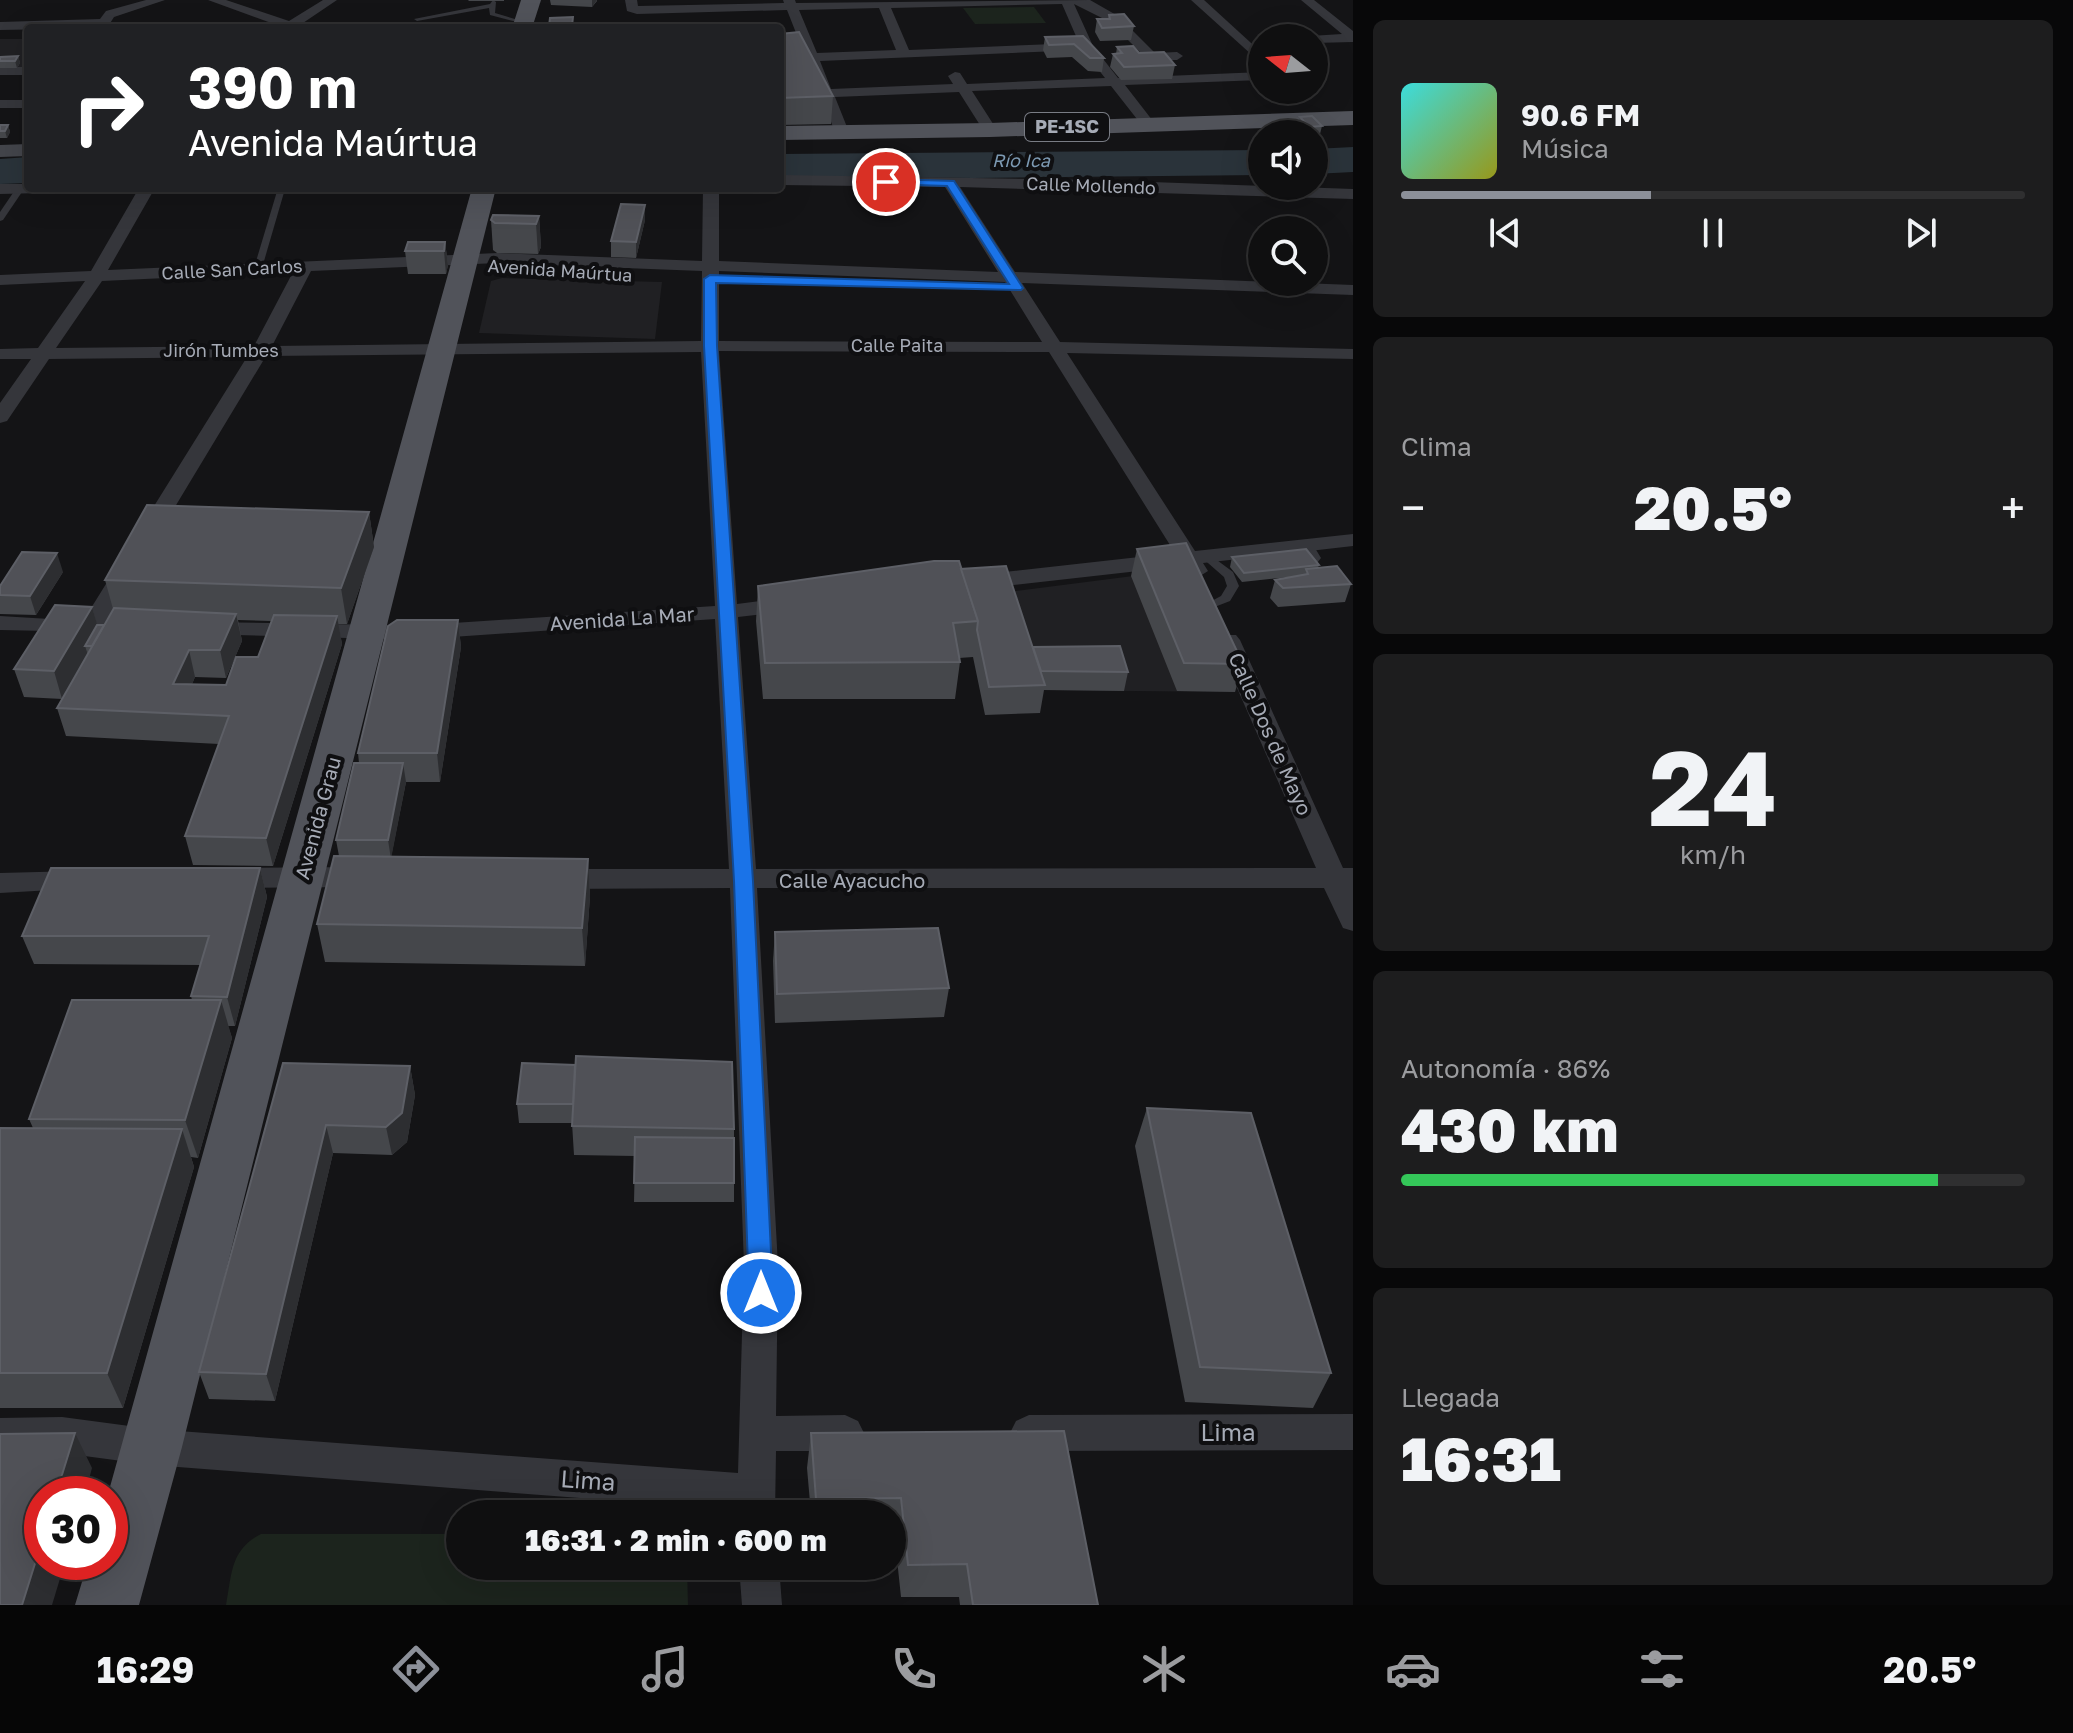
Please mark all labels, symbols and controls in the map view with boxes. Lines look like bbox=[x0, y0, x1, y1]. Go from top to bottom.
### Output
north arrow bbox=[1248, 24, 1328, 104]
map controls bbox=[1248, 24, 1328, 296]
text: 390 m bbox=[188, 53, 357, 120]
icon: right bbox=[56, 56, 160, 160]
text: 90.6 FM bbox=[1521, 97, 1640, 133]
road number: PE-1SC bbox=[1025, 113, 1109, 141]
button: sound bbox=[1248, 120, 1328, 200]
text: Avenida Maúrtua bbox=[188, 121, 478, 164]
text: Música bbox=[1521, 133, 1609, 164]
pin bbox=[852, 148, 920, 216]
water label: Río Ica bbox=[992, 149, 1051, 171]
icon: arrive bbox=[864, 160, 908, 204]
street label: Calle Mollendo bbox=[1026, 172, 1156, 198]
icon: previous bbox=[1483, 211, 1527, 255]
icon: pause bbox=[1691, 211, 1735, 255]
icon: next bbox=[1899, 211, 1943, 255]
button: search bbox=[1248, 216, 1328, 296]
street label: Calle San Carlos bbox=[161, 254, 303, 284]
street label: Avenida Maúrtua bbox=[487, 254, 633, 286]
street label: Calle Paita bbox=[851, 334, 943, 356]
street label: Jirón Tumbes bbox=[163, 339, 279, 361]
text: Clima bbox=[1401, 431, 1472, 462]
text: 20.5° bbox=[1634, 471, 1792, 543]
text: − bbox=[1401, 481, 1425, 534]
text: + bbox=[2001, 481, 2025, 534]
street label: Avenida La Mar bbox=[549, 601, 695, 635]
street label: Calle Dos de Mayo bbox=[1224, 649, 1318, 819]
text: 24 bbox=[1649, 724, 1777, 849]
street label: Avenida Grau bbox=[289, 754, 345, 882]
text: km/h bbox=[1680, 839, 1746, 870]
street label: Calle Ayacucho bbox=[779, 868, 925, 892]
text: Autonomía · 86% bbox=[1401, 1053, 1610, 1084]
text: 430 km bbox=[1401, 1093, 1618, 1165]
position arrow bbox=[719, 1251, 803, 1335]
text: Llegada bbox=[1401, 1382, 1500, 1413]
street label: Lima bbox=[1201, 1417, 1255, 1446]
text: 16:31 bbox=[1401, 1422, 1561, 1494]
street label: Lima bbox=[560, 1463, 617, 1496]
speed limit sign: 30 bbox=[24, 1476, 128, 1580]
text: 16:31 · 2 min · 600 m bbox=[525, 1522, 827, 1558]
icon: directions bbox=[388, 1641, 444, 1697]
icon: music bbox=[637, 1641, 693, 1697]
icon: phone bbox=[886, 1641, 942, 1697]
icon: climate bbox=[1136, 1641, 1192, 1697]
icon: car bbox=[1385, 1641, 1441, 1697]
icon: filters bbox=[1634, 1641, 1690, 1697]
text: 16:29 bbox=[97, 1648, 194, 1691]
text: 20.5° bbox=[1883, 1648, 1976, 1691]

